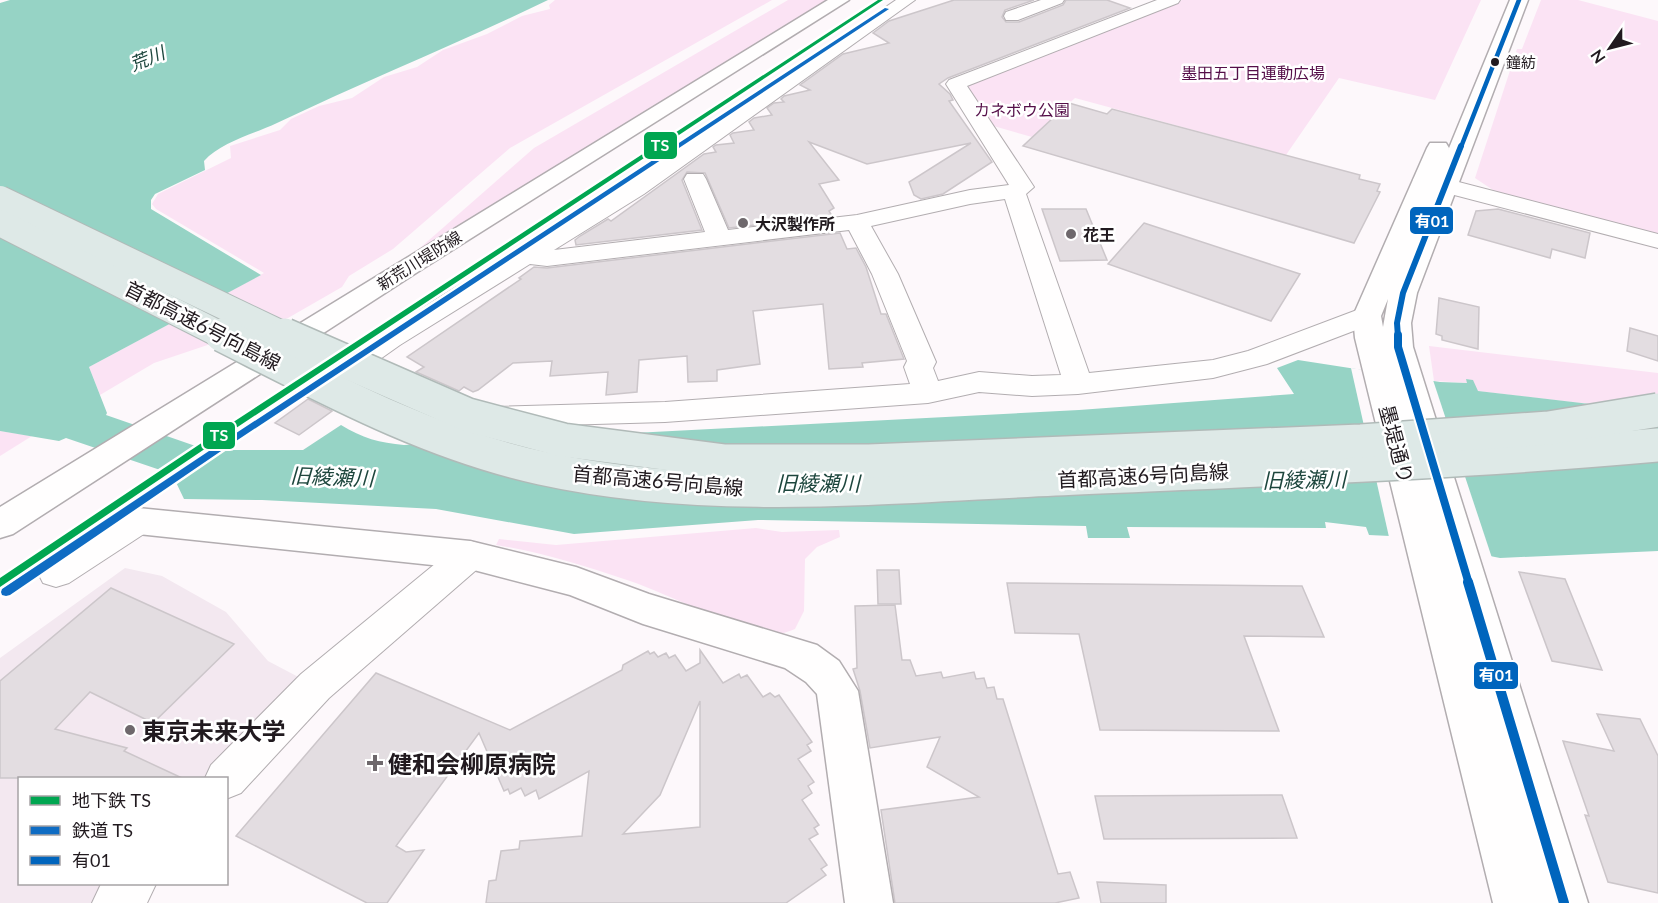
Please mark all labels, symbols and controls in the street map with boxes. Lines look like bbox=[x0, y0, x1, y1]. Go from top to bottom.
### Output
north arrow bbox=[1580, 18, 1640, 78]
water label: 荒川 bbox=[126, 40, 170, 75]
text: N bbox=[1586, 46, 1609, 67]
place label: 鐘紡 bbox=[1506, 53, 1536, 71]
marker: 鐘紡 bbox=[1489, 56, 1501, 68]
park label: 墨田五丁目運動広場 bbox=[1181, 63, 1325, 82]
park label: カネボウ公園 bbox=[974, 100, 1070, 119]
line badge: TS bbox=[643, 131, 678, 160]
text: TS bbox=[651, 135, 669, 154]
line badge: 有01 bbox=[1409, 206, 1454, 235]
text: 有01 bbox=[1415, 211, 1449, 230]
place label: 大沢製作所 bbox=[755, 214, 835, 233]
marker: 大沢製作所 bbox=[736, 216, 750, 230]
place label: 花王 bbox=[1083, 225, 1115, 244]
street label: 新荒川堤防線 bbox=[373, 227, 465, 293]
marker: 花王 bbox=[1064, 227, 1078, 241]
street label: 首都高速6号向島線 bbox=[121, 275, 285, 375]
street label: 墨堤通り bbox=[1375, 402, 1419, 486]
line badge: TS bbox=[202, 421, 236, 450]
text: TS bbox=[210, 425, 228, 444]
street label: 首都高速6号向島線 bbox=[1057, 459, 1229, 491]
street label: 首都高速6号向島線 bbox=[571, 461, 745, 499]
water label: 旧綾瀬川 bbox=[290, 462, 376, 490]
water label: 旧綾瀬川 bbox=[1262, 466, 1348, 492]
water label: 旧綾瀬川 bbox=[776, 470, 862, 495]
line badge: 有01 bbox=[1473, 661, 1519, 690]
text: 有01 bbox=[1479, 665, 1513, 684]
place label: 東京未来大学 bbox=[142, 716, 286, 745]
marker: 東京未来大学 bbox=[123, 723, 137, 737]
place label: 健和会柳原病院 bbox=[388, 749, 556, 778]
marker: 健和会柳原病院 bbox=[366, 754, 384, 772]
legend bbox=[18, 777, 228, 885]
text: 地下鉄 TS bbox=[72, 789, 151, 811]
text: 鉄道 TS bbox=[72, 819, 133, 841]
text: 有01 bbox=[72, 849, 111, 871]

